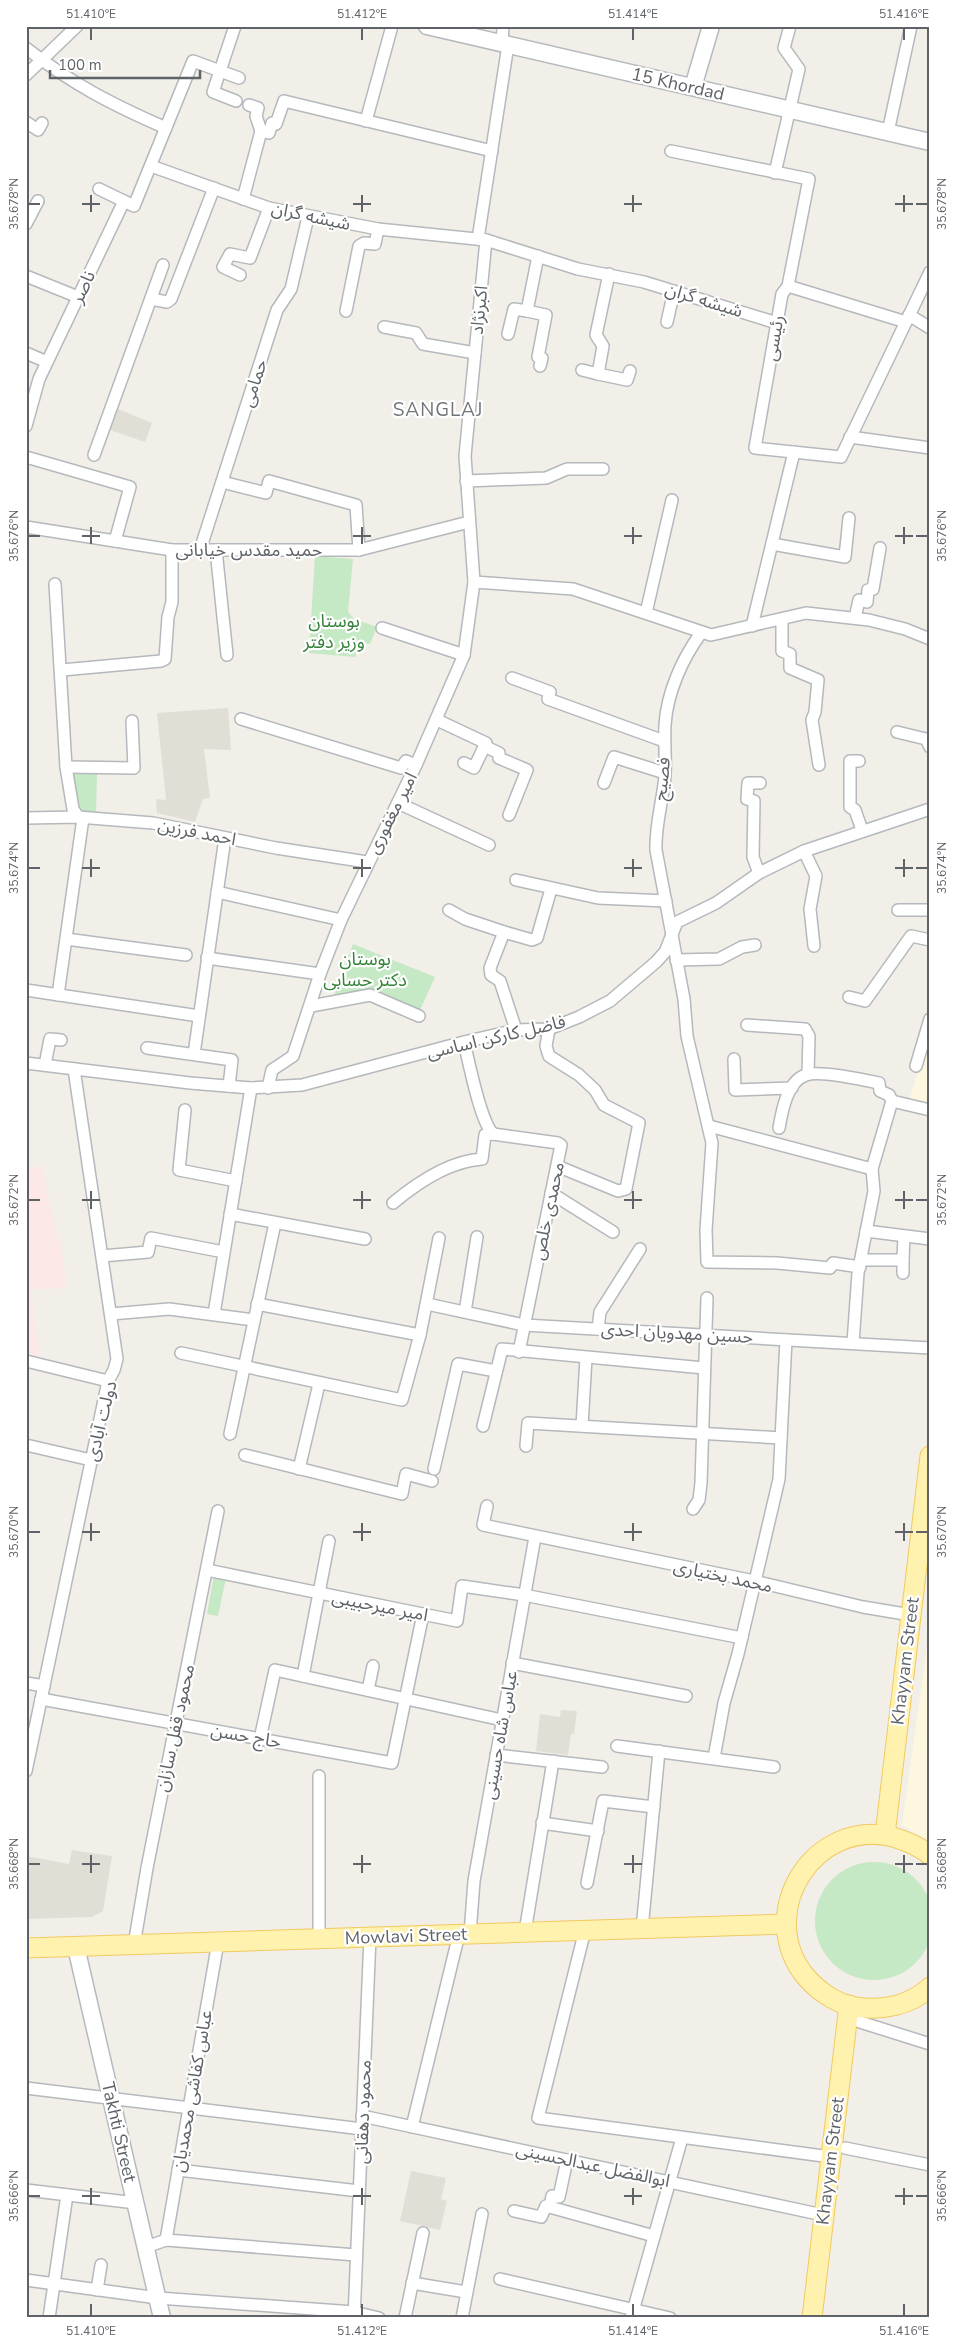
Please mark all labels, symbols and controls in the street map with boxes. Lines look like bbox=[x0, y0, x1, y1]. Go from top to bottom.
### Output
text: 51.410°E bbox=[66, 6, 116, 22]
text: 51.412°E bbox=[337, 6, 387, 22]
text: 51.414°E bbox=[608, 6, 658, 22]
text: 51.416°E bbox=[879, 6, 929, 22]
scale bar bbox=[50, 48, 200, 80]
text: 100 m bbox=[58, 55, 102, 75]
street label: 15 Khordad bbox=[629, 62, 727, 106]
text: 35.678°N bbox=[6, 178, 22, 230]
text: 35.678°N bbox=[934, 178, 950, 230]
street label: شیشه گران bbox=[269, 196, 353, 236]
street label: ناصر bbox=[65, 267, 101, 308]
street label: شیشه گران bbox=[662, 277, 746, 323]
street label: اکبرنژاد bbox=[465, 284, 493, 336]
street label: رئیسی bbox=[758, 313, 790, 363]
street label: حمامی bbox=[235, 356, 273, 410]
district label: SANGLAJ bbox=[393, 397, 483, 423]
text: 35.676°N bbox=[6, 510, 22, 562]
text: 35.676°N bbox=[934, 510, 950, 562]
street label: حمید مقدس خیابانی bbox=[176, 538, 322, 562]
park label: بوستان وزیر دفتر bbox=[302, 609, 365, 654]
street label: فصیح bbox=[648, 756, 677, 802]
street label: امیر مغفوری bbox=[361, 768, 423, 858]
street label: احمد فرزین bbox=[156, 813, 238, 851]
text: 35.674°N bbox=[6, 842, 22, 894]
text: 35.674°N bbox=[934, 842, 950, 894]
park label: بوستان دکتر حسابی bbox=[323, 947, 407, 992]
street label: فاضل کارکن اساسی bbox=[424, 1009, 568, 1065]
street label: محمدی خلص bbox=[526, 1160, 570, 1262]
text: 35.672°N bbox=[6, 1174, 22, 1226]
text: 35.672°N bbox=[934, 1174, 950, 1226]
street label: حسین مهدویان احدی bbox=[600, 1317, 754, 1349]
street label: دولت آبادی bbox=[79, 1378, 123, 1464]
text: 35.670°N bbox=[6, 1506, 22, 1558]
text: 35.670°N bbox=[934, 1506, 950, 1558]
street label: محمد بختیاری bbox=[671, 1554, 775, 1598]
street label: امیر میرحبیبی bbox=[330, 1585, 430, 1627]
street label: Khayyam Street bbox=[885, 1595, 925, 1726]
street label: محمود قفل سازان bbox=[150, 1662, 200, 1794]
street label: عباس شاه حسینی bbox=[477, 1669, 523, 1801]
street label: حاج حسن bbox=[209, 1718, 283, 1755]
text: 35.668°N bbox=[6, 1838, 22, 1890]
text: 35.668°N bbox=[934, 1838, 950, 1890]
street label: Mowlavi Street bbox=[344, 1922, 468, 1950]
street label: عباس کفاشی محمدیان bbox=[166, 2008, 218, 2174]
street label: محمود دهقانی bbox=[349, 2060, 377, 2164]
street label: Takhti Street bbox=[96, 2079, 142, 2185]
street label: Khayyam Street bbox=[810, 2095, 850, 2226]
street label: ابوالفضل عبدالحسینی bbox=[514, 2137, 672, 2193]
text: 35.666°N bbox=[6, 2170, 22, 2222]
text: 35.666°N bbox=[934, 2170, 950, 2222]
text: 51.410°E bbox=[66, 2323, 116, 2339]
text: 51.412°E bbox=[337, 2323, 387, 2339]
text: 51.414°E bbox=[608, 2323, 658, 2339]
text: 51.416°E bbox=[879, 2323, 929, 2339]

